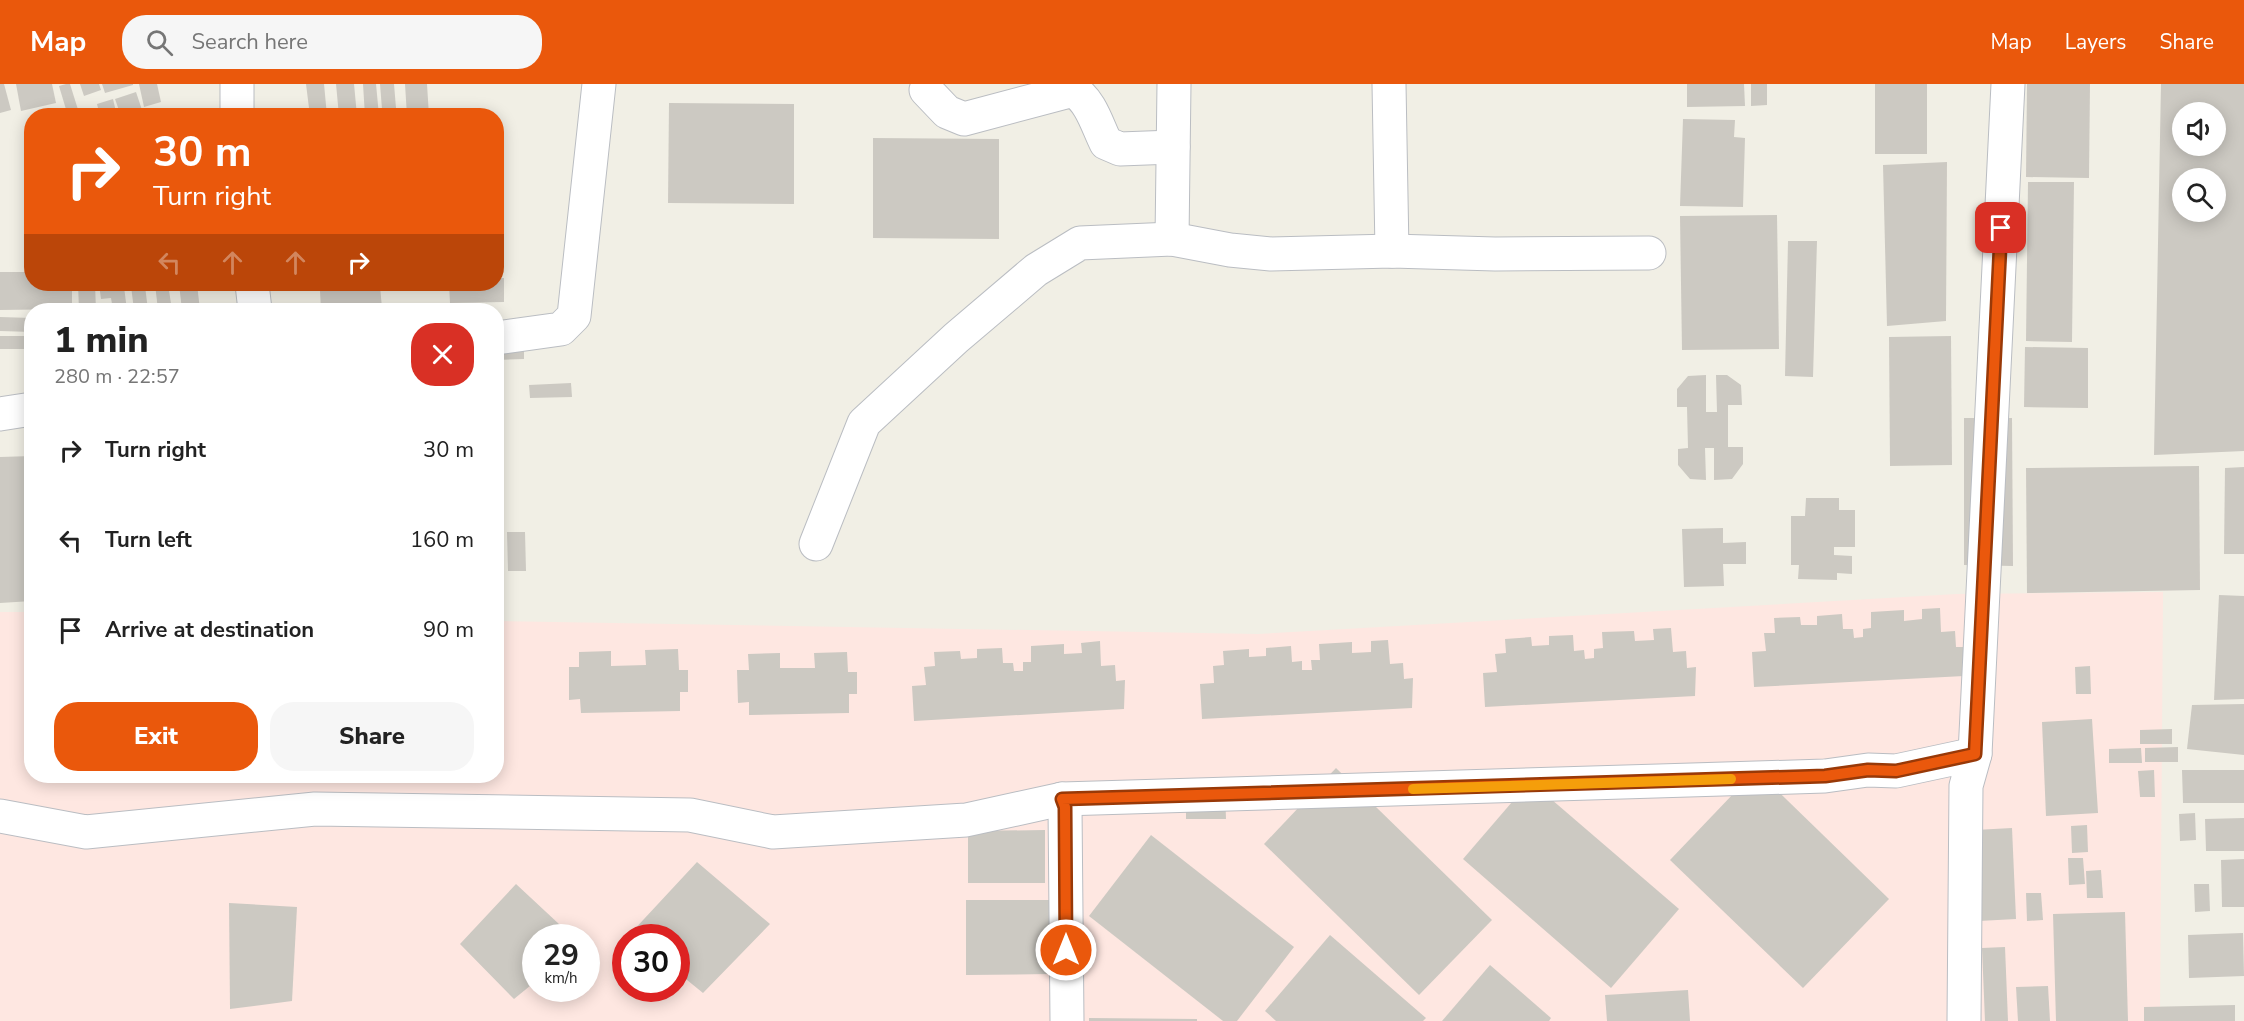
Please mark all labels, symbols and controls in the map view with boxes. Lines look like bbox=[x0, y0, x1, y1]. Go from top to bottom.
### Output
search box bbox=[122, 15, 542, 69]
text: Map bbox=[30, 23, 86, 61]
icon: search bbox=[143, 26, 176, 59]
text: Search here bbox=[191, 27, 308, 57]
text: Map bbox=[1990, 28, 2032, 56]
text: Layers bbox=[2065, 28, 2126, 56]
text: Share bbox=[2159, 28, 2214, 56]
map controls bbox=[2172, 102, 2226, 222]
button: sound bbox=[2172, 102, 2226, 156]
text: 30 m bbox=[153, 124, 252, 181]
icon: right bbox=[54, 132, 132, 210]
button: search bbox=[2172, 168, 2226, 222]
text: Turn right bbox=[153, 178, 271, 215]
pin bbox=[1975, 202, 2026, 253]
icon: arrive bbox=[1984, 211, 2017, 244]
icon: left bbox=[153, 246, 186, 279]
icon: ahead bbox=[216, 246, 249, 279]
icon: ahead bbox=[279, 246, 312, 279]
icon: right bbox=[342, 246, 375, 279]
text: 1 min bbox=[54, 316, 149, 365]
button: close bbox=[411, 323, 474, 386]
text: 280 m · 22:57 bbox=[54, 363, 180, 390]
icon: right bbox=[54, 434, 87, 467]
text: Turn right bbox=[105, 435, 206, 465]
text: 30 m bbox=[423, 435, 474, 465]
icon: left bbox=[54, 524, 87, 557]
text: Turn left bbox=[105, 525, 192, 555]
text: 160 m bbox=[410, 525, 474, 555]
icon: arrive bbox=[54, 614, 87, 647]
text: Arrive at destination bbox=[105, 615, 314, 645]
text: 90 m bbox=[423, 615, 474, 645]
button: Exit bbox=[54, 702, 258, 771]
button: Share bbox=[270, 702, 474, 771]
position arrow bbox=[1034, 918, 1098, 982]
speed limit sign: 30 bbox=[612, 924, 690, 1002]
text: 29 bbox=[543, 935, 579, 976]
text: km/h bbox=[544, 968, 578, 988]

